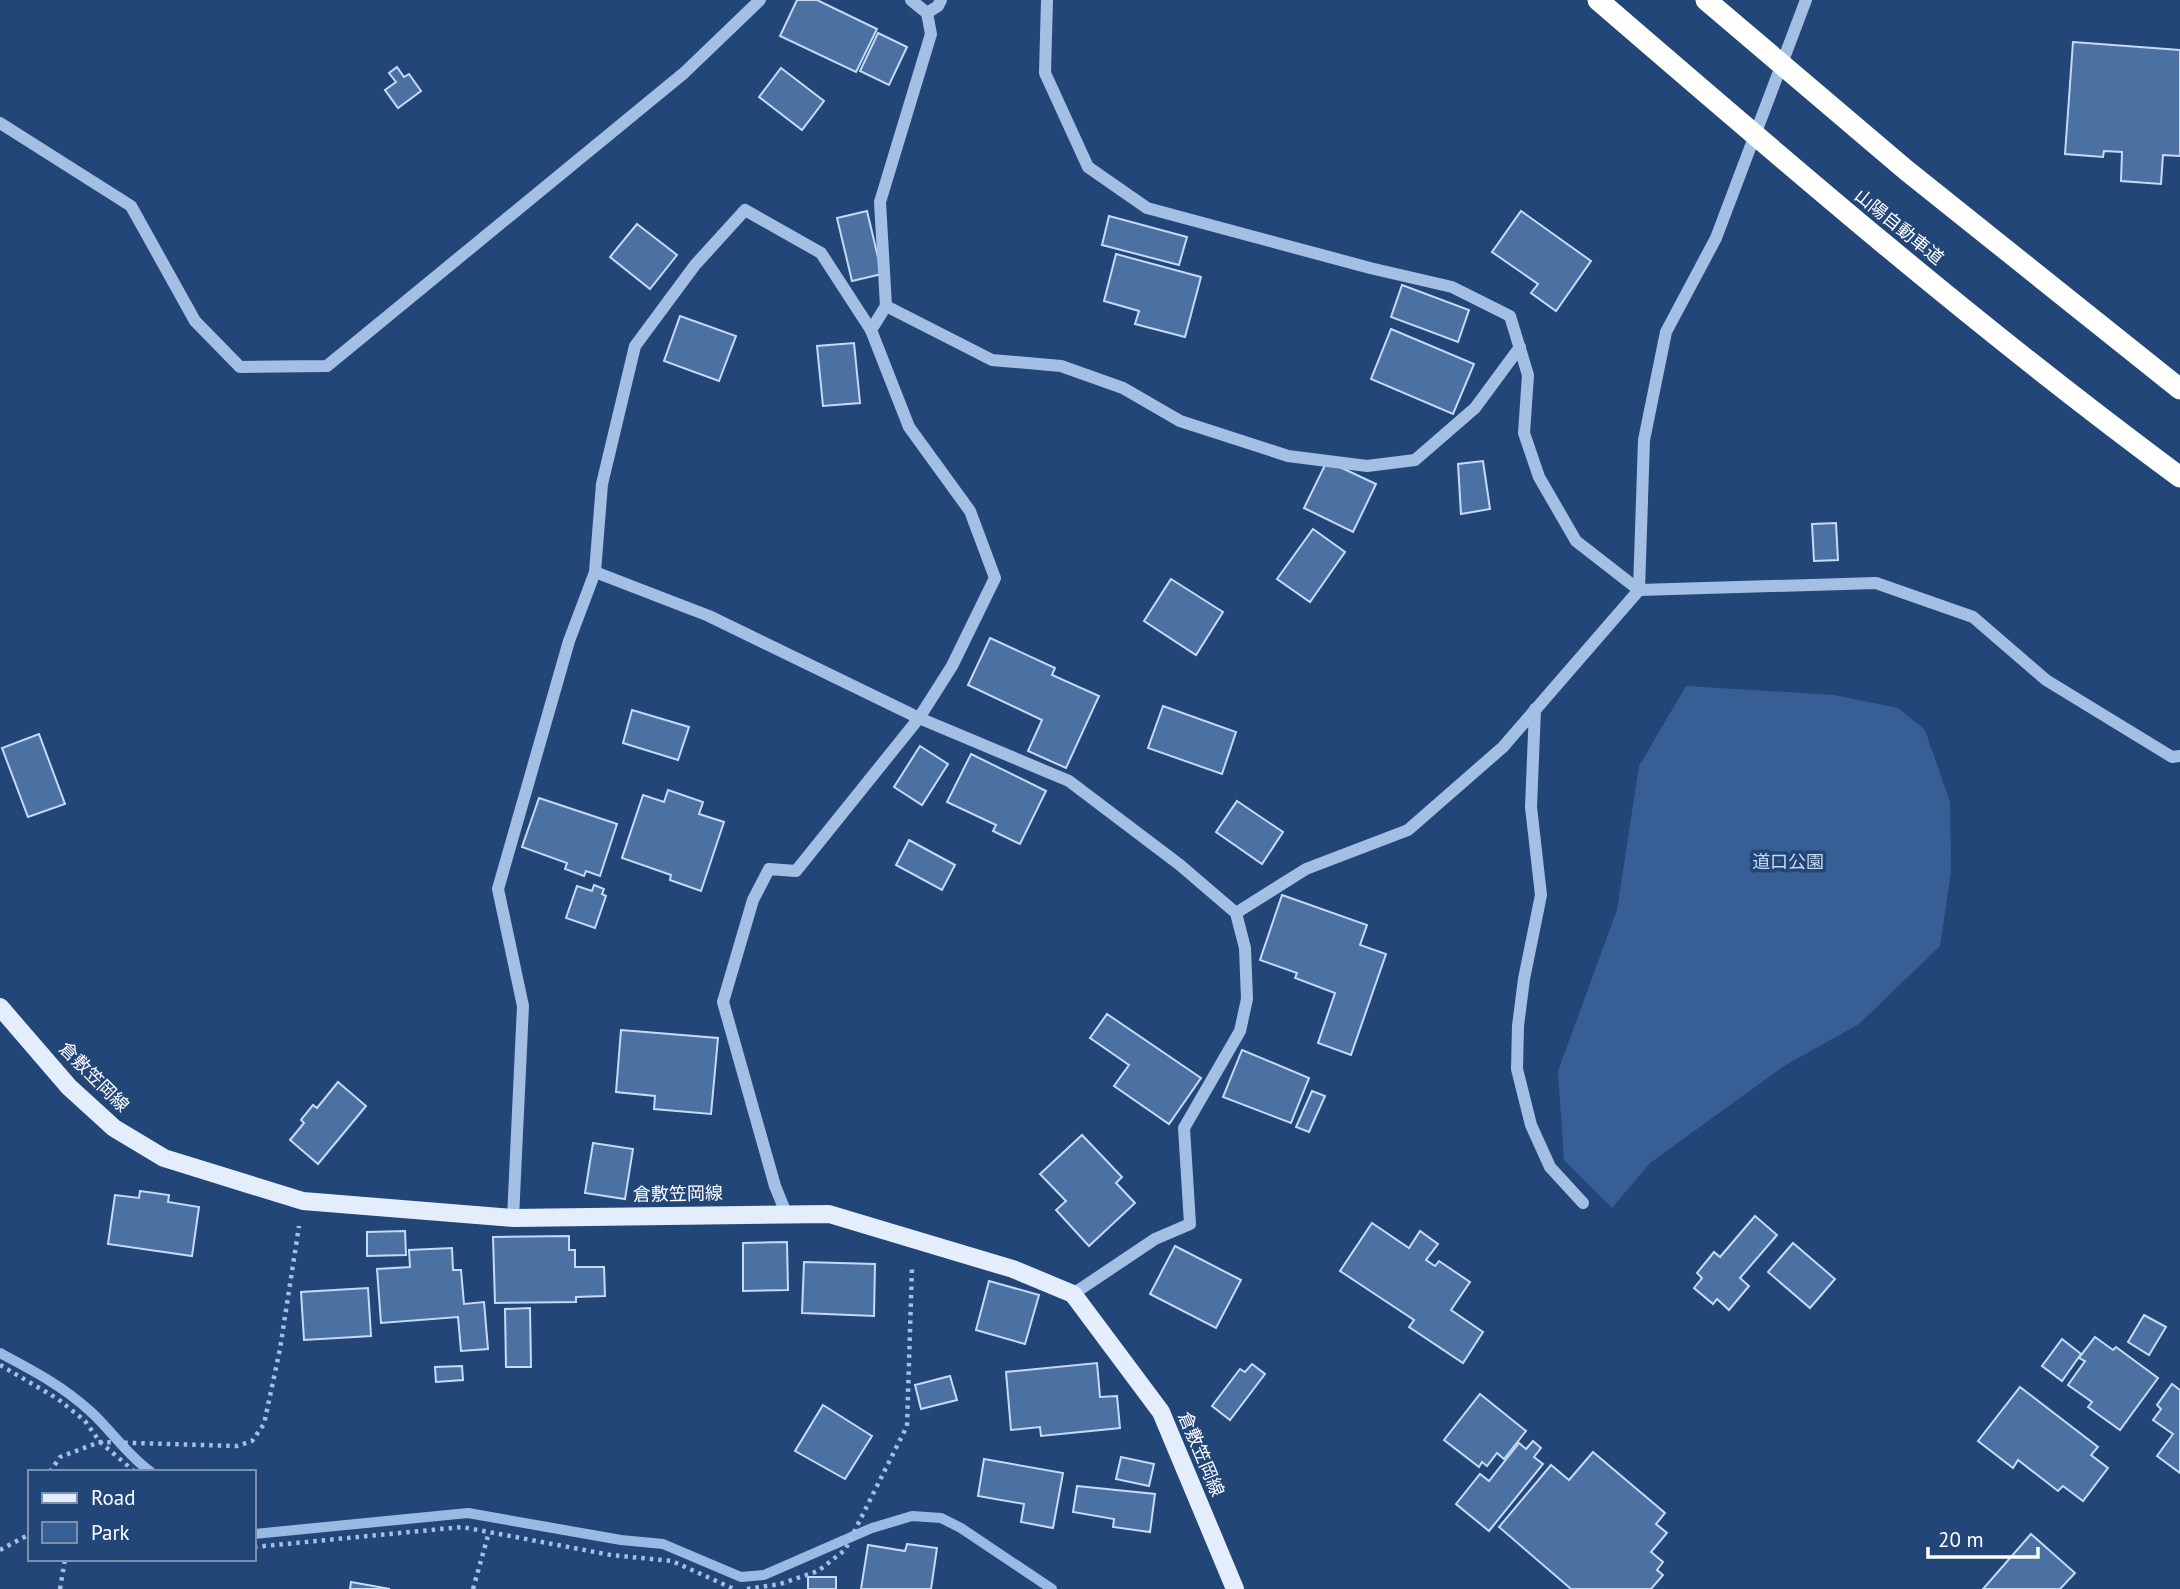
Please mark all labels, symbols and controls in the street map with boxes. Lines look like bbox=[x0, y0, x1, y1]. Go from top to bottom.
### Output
street label: 山陽自動車道 bbox=[1850, 184, 1949, 270]
park label: 道口公園 bbox=[1752, 850, 1824, 873]
street label: 倉敷笠岡線 bbox=[54, 1037, 134, 1117]
street label: 倉敷笠岡線 bbox=[633, 1181, 723, 1206]
street label: 倉敷笠岡線 bbox=[1173, 1408, 1230, 1500]
legend bbox=[28, 1470, 256, 1561]
text: Road bbox=[91, 1484, 135, 1511]
scale bar bbox=[1928, 1516, 2038, 1560]
text: Park bbox=[91, 1519, 130, 1546]
text: 20 m bbox=[1938, 1526, 1984, 1553]

